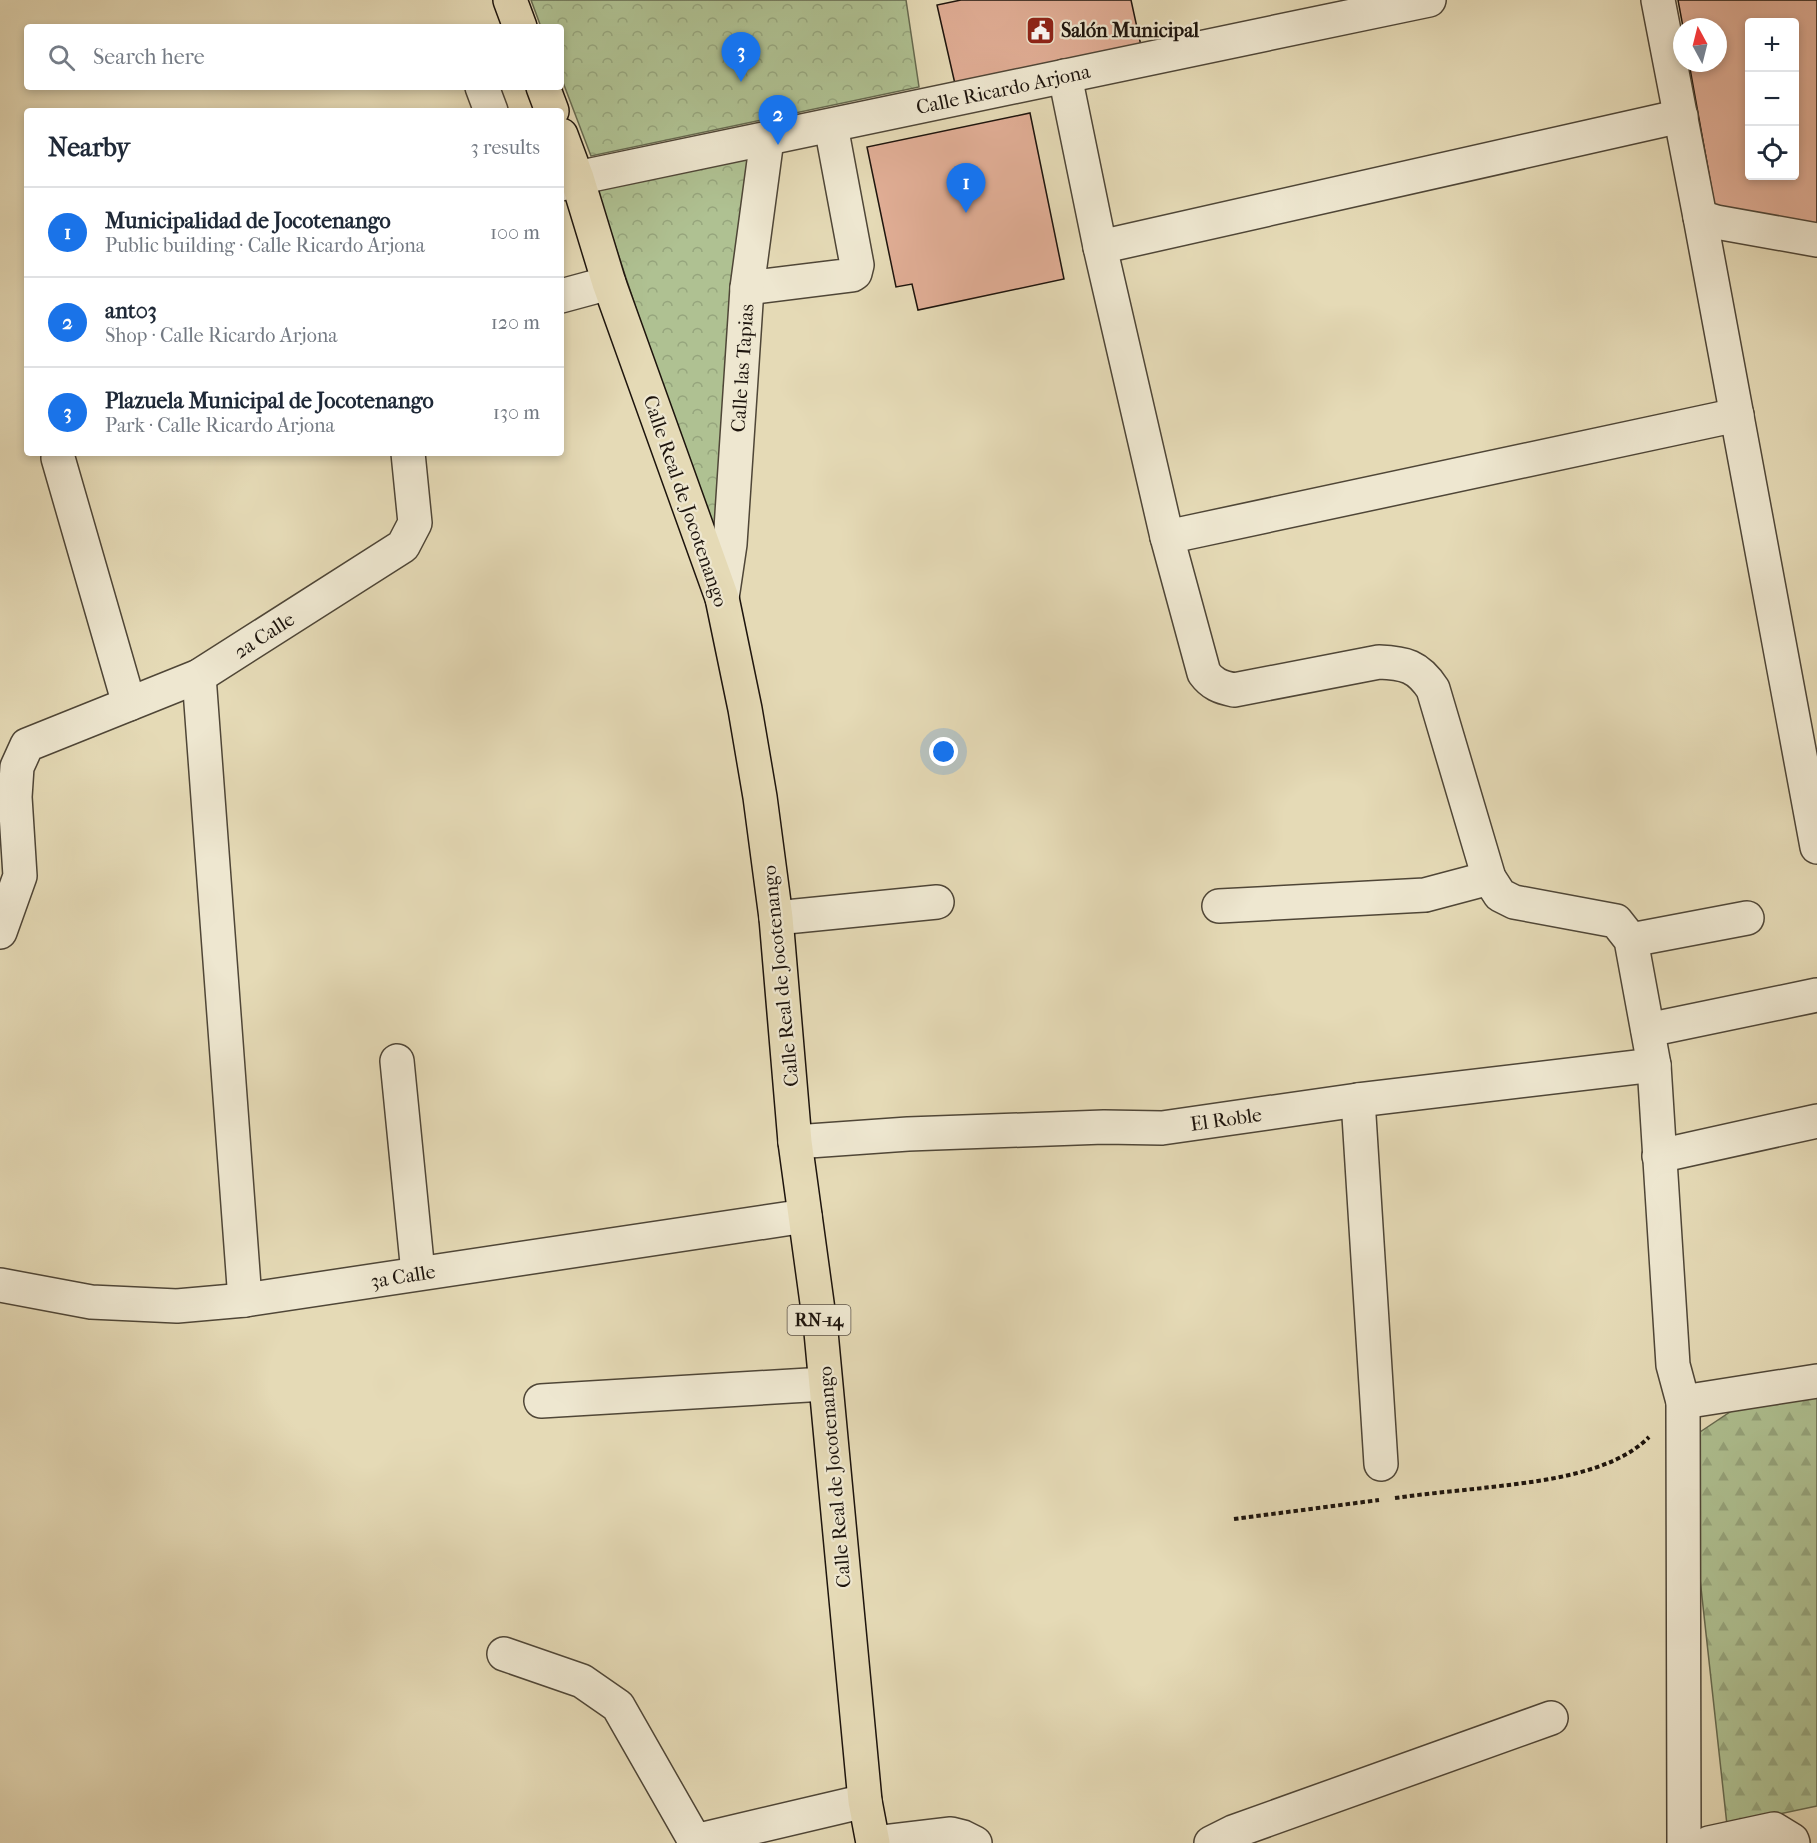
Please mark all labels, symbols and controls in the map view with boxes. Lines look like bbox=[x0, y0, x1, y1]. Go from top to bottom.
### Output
public building icon: Salón Municipal bbox=[1024, 14, 1056, 46]
north arrow bbox=[1673, 18, 1727, 72]
map controls bbox=[1745, 18, 1799, 180]
button: + bbox=[1745, 18, 1799, 72]
place label: Salón Municipal bbox=[1061, 19, 1199, 42]
search box bbox=[24, 24, 564, 90]
pin: 3 bbox=[722, 32, 760, 82]
icon: search bbox=[45, 41, 78, 74]
text: Search here bbox=[93, 44, 205, 70]
street label: Calle Ricardo Arjona bbox=[914, 60, 1093, 119]
button: − bbox=[1745, 72, 1799, 126]
pin: 2 bbox=[758, 96, 798, 145]
button: locate bbox=[1745, 126, 1799, 180]
text: Nearby bbox=[48, 132, 130, 163]
text: 3 results bbox=[471, 136, 540, 159]
pin: 1 bbox=[946, 164, 986, 213]
text: Municipalidad de Jocotenango bbox=[105, 208, 391, 234]
text: 1 bbox=[64, 221, 71, 244]
text: 100 m bbox=[490, 221, 540, 244]
text: Public building · Calle Ricardo Arjona bbox=[105, 234, 425, 257]
text: ant03 bbox=[105, 298, 157, 324]
street label: Calle las Tapias bbox=[727, 303, 758, 433]
text: 2 bbox=[62, 311, 73, 334]
text: 120 m bbox=[491, 311, 540, 334]
text: Shop · Calle Ricardo Arjona bbox=[105, 324, 338, 347]
text: Plazuela Municipal de Jocotenango bbox=[105, 388, 434, 414]
street label: Calle Real de Jocotenango bbox=[638, 392, 733, 610]
text: 3 bbox=[63, 401, 72, 424]
text: 130 m bbox=[493, 401, 540, 424]
text: Park · Calle Ricardo Arjona bbox=[105, 414, 335, 437]
street label: 2a Calle bbox=[230, 607, 299, 663]
your location bbox=[929, 737, 958, 766]
street label: Calle Real de Jocotenango bbox=[757, 864, 804, 1088]
street label: El Roble bbox=[1189, 1103, 1263, 1136]
street label: 3a Calle bbox=[369, 1260, 437, 1293]
road number: RN-14 bbox=[788, 1305, 850, 1335]
street label: Calle Real de Jocotenango bbox=[813, 1365, 856, 1589]

